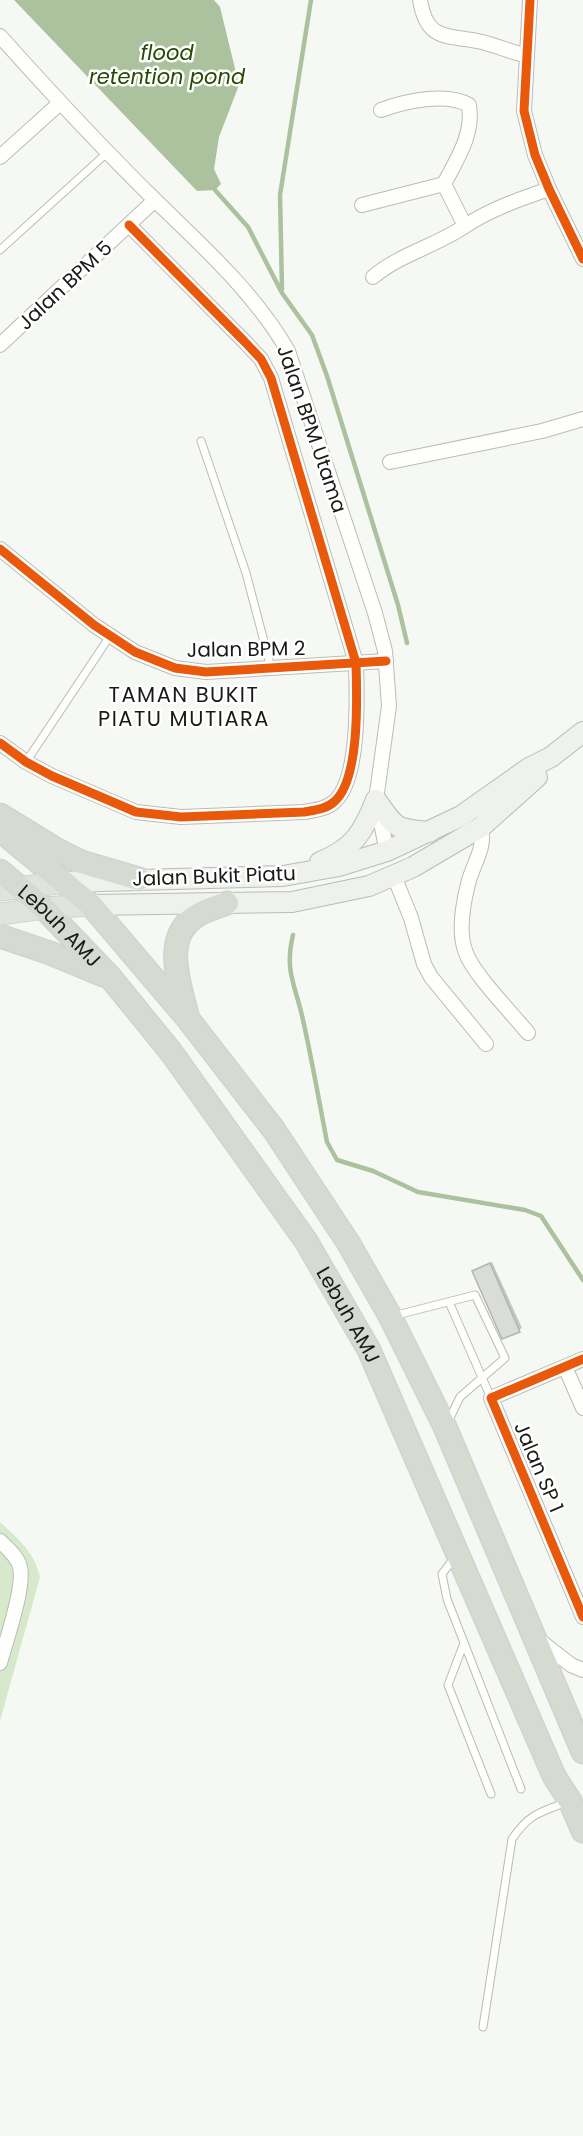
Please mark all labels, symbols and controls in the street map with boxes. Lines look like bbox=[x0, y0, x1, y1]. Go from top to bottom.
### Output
water label: flood retention pond bbox=[89, 38, 246, 91]
street label: Jalan BPM 5 bbox=[12, 234, 118, 336]
street label: Jalan BPM Utama bbox=[270, 341, 354, 517]
street label: Jalan BPM 2 bbox=[186, 634, 306, 664]
district label: TAMAN BUKIT PIATU MUTIARA bbox=[98, 680, 270, 733]
street label: Jalan Bukit Piatu bbox=[132, 859, 296, 893]
street label: Lebuh AMJ bbox=[12, 878, 107, 973]
street label: Lebuh AMJ bbox=[310, 1261, 387, 1367]
street label: Jalan SP 1 bbox=[507, 1417, 571, 1517]

